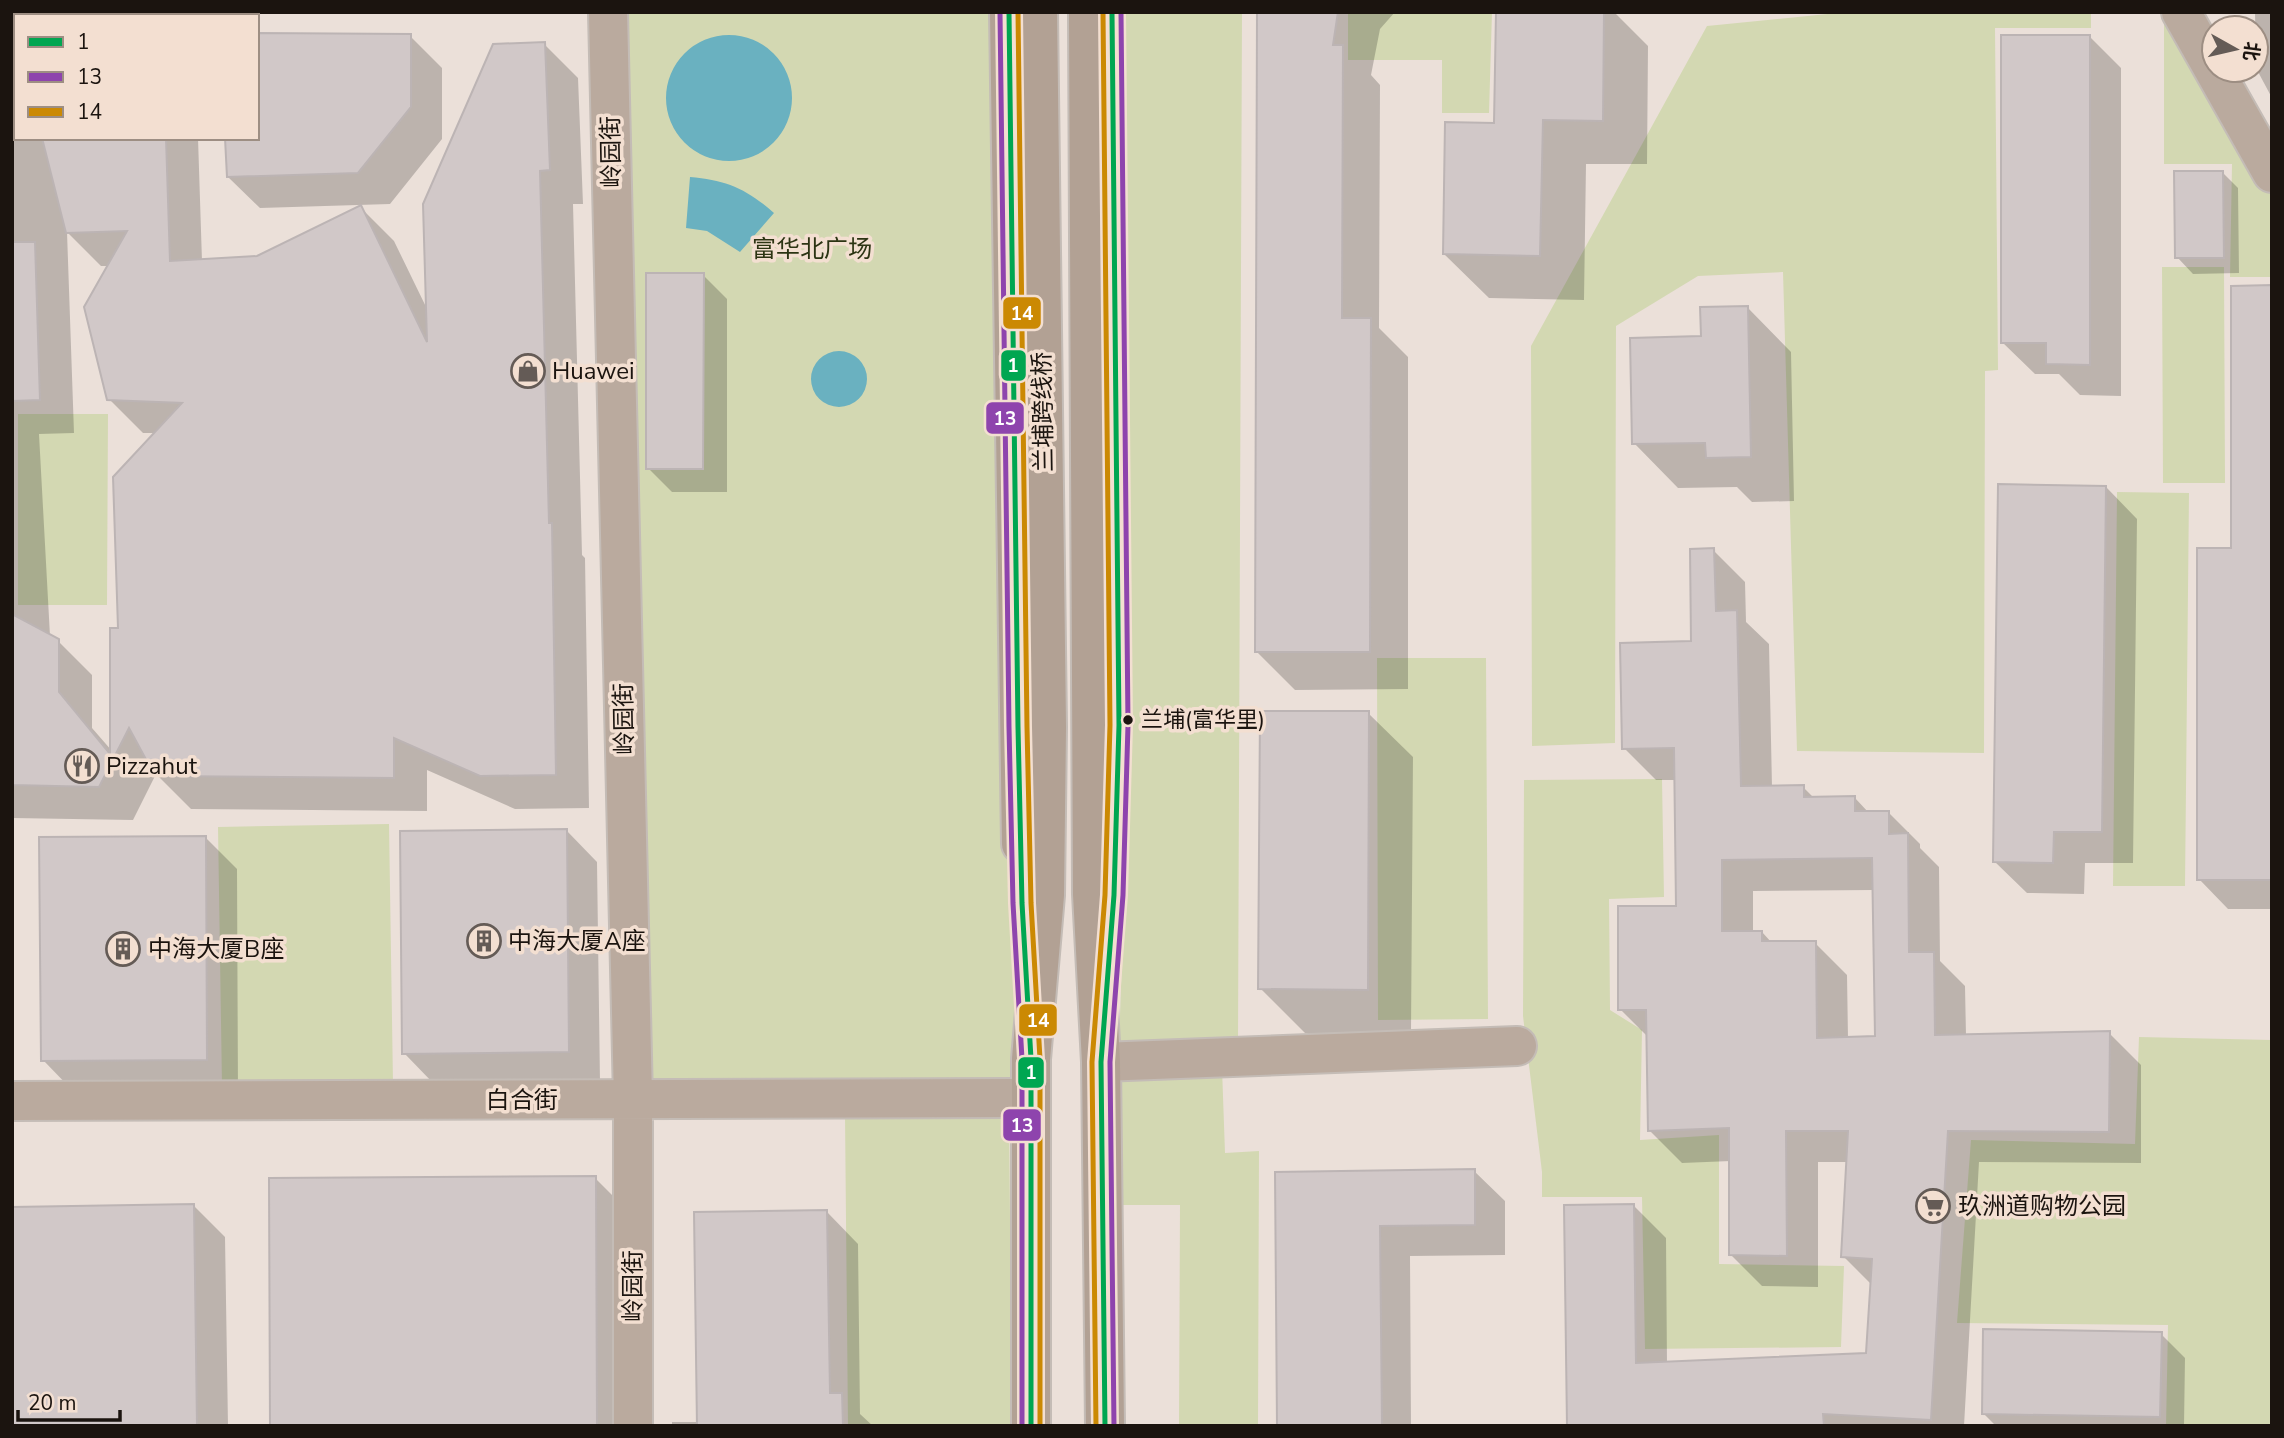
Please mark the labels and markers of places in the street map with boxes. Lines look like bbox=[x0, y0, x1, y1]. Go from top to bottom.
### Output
shop icon: Huawei bbox=[509, 352, 547, 390]
place label: Huawei bbox=[552, 355, 635, 387]
place label: 兰埔(富华里) bbox=[1141, 705, 1265, 735]
marker: 兰埔(富华里) bbox=[1121, 713, 1135, 727]
restaurant icon: Pizzahut bbox=[63, 747, 101, 785]
place label: Pizzahut bbox=[106, 750, 198, 782]
building icon: 中海大厦A座 bbox=[465, 922, 503, 960]
place label: 中海大厦A座 bbox=[508, 925, 646, 957]
building icon: 中海大厦B座 bbox=[104, 930, 142, 968]
place label: 中海大厦B座 bbox=[148, 933, 284, 965]
supermarket icon: 玖洲道购物公园 bbox=[1914, 1187, 1952, 1225]
place label: 玖洲道购物公园 bbox=[1958, 1190, 2126, 1222]

